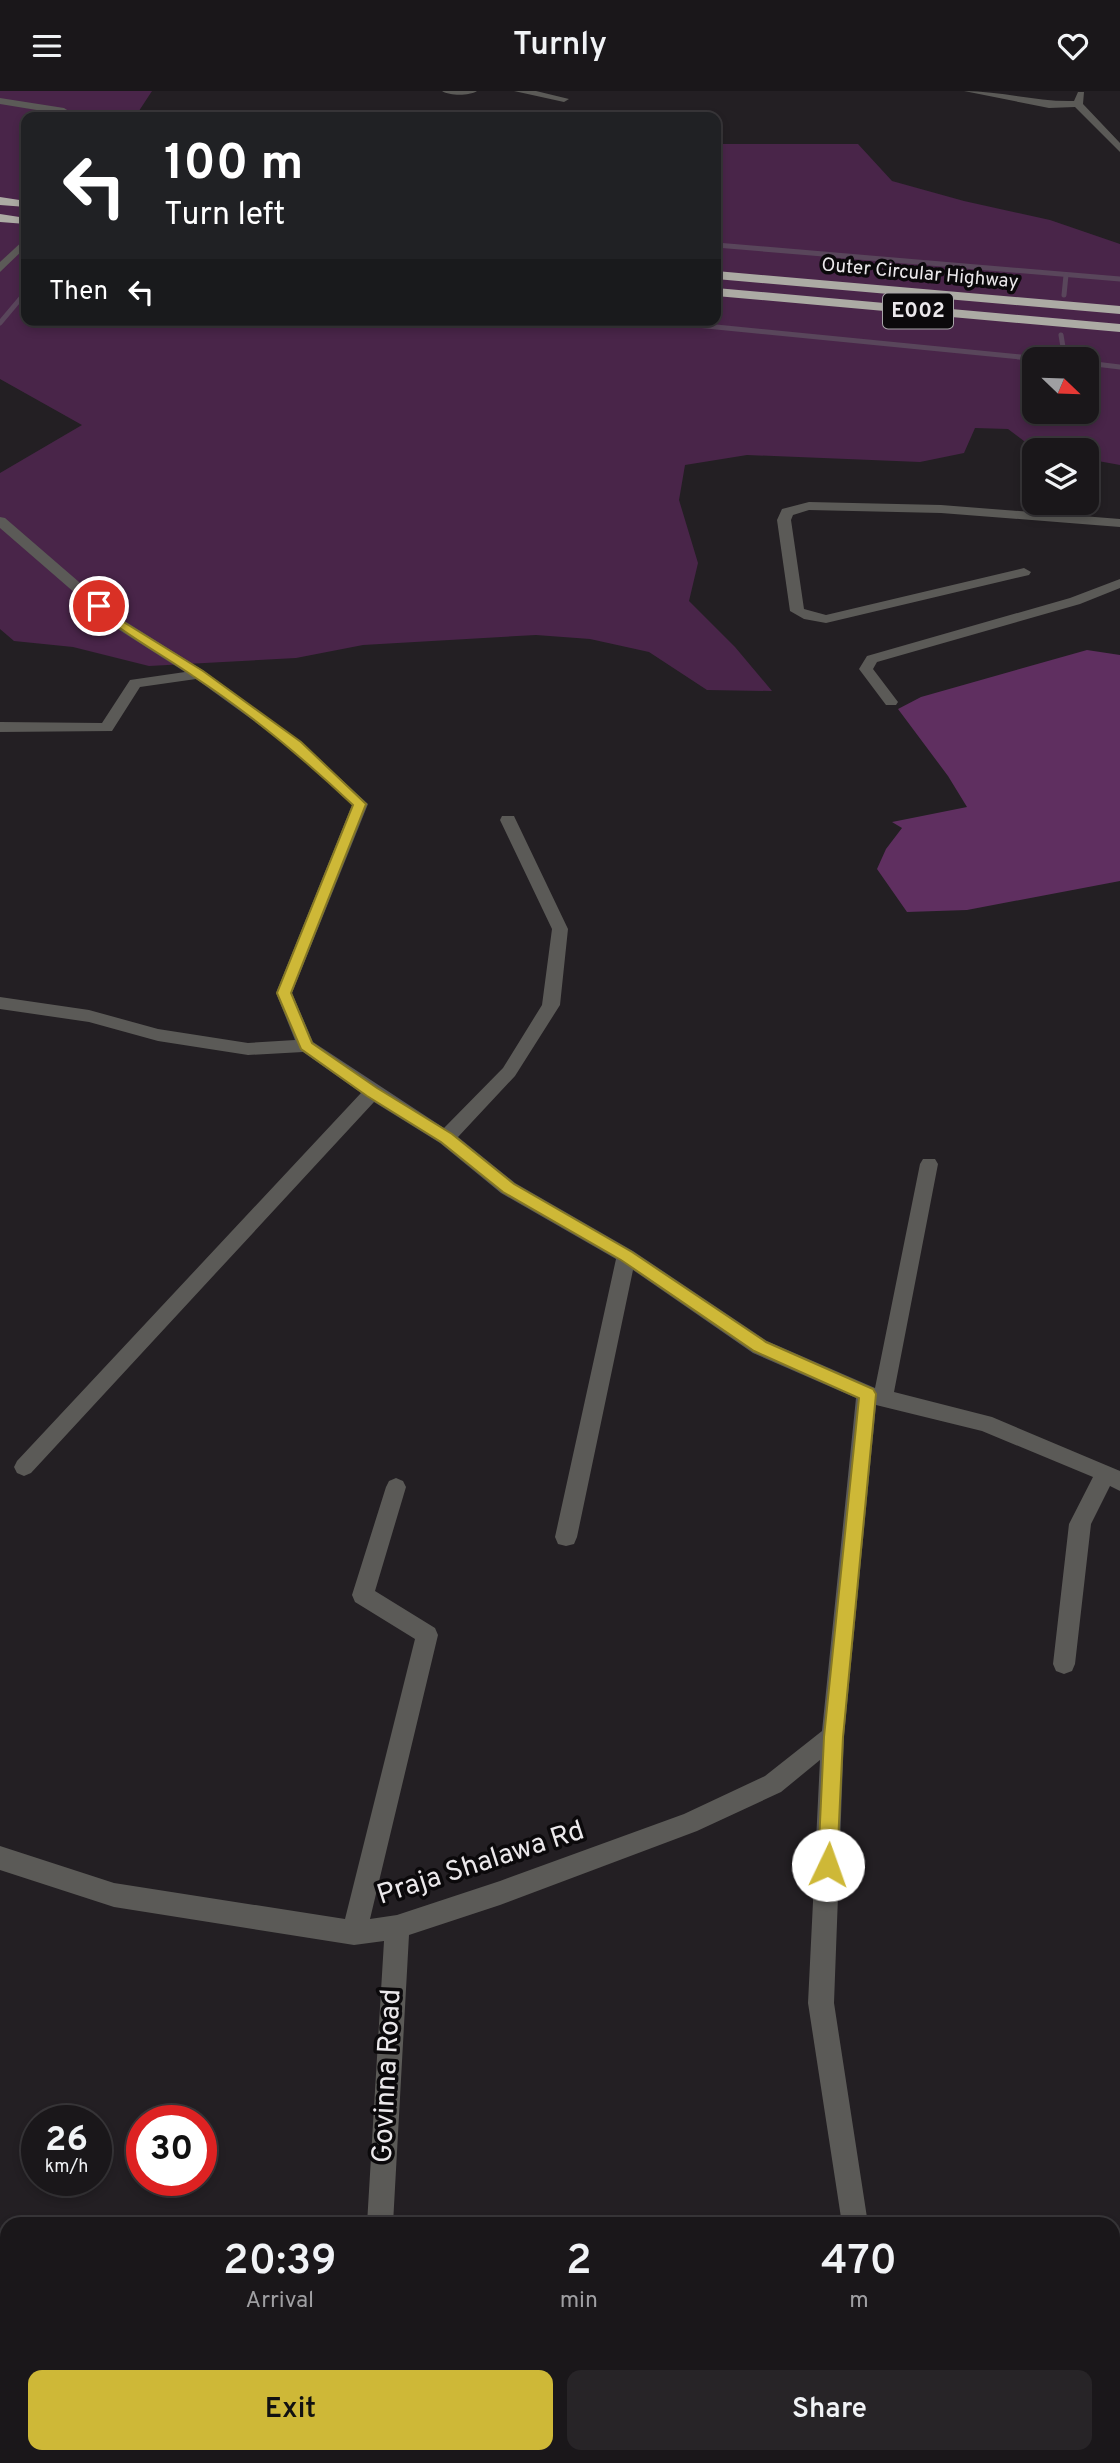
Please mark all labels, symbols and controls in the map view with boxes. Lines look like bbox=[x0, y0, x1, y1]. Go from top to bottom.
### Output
text: Turnly bbox=[513, 26, 607, 66]
icon: menu bbox=[28, 27, 66, 65]
icon: heart bbox=[1054, 27, 1092, 65]
text: 100 m bbox=[164, 135, 303, 197]
icon: left bbox=[49, 140, 140, 231]
text: Turn left bbox=[164, 196, 285, 236]
street label: Outer Circular Highway bbox=[820, 253, 1020, 295]
icon: left bbox=[122, 273, 160, 311]
text: Then bbox=[49, 276, 108, 309]
road number: E002 bbox=[883, 293, 953, 329]
north arrow bbox=[1022, 347, 1099, 423]
map controls bbox=[1022, 347, 1099, 515]
button: layers bbox=[1022, 438, 1099, 515]
pin bbox=[69, 576, 129, 636]
icon: arrive bbox=[80, 587, 118, 625]
street label: Praja Shalawa Rd bbox=[373, 1814, 589, 1914]
position arrow bbox=[791, 1828, 865, 1902]
street label: Govinna Road bbox=[365, 1988, 411, 2164]
speed limit sign: 30 bbox=[126, 2105, 217, 2196]
text: 26 bbox=[45, 2119, 88, 2163]
text: km/h bbox=[45, 2156, 88, 2179]
text: 20:39 bbox=[223, 2236, 337, 2289]
text: 2 bbox=[566, 2236, 592, 2289]
text: 470 bbox=[821, 2236, 897, 2289]
text: Arrival bbox=[246, 2287, 314, 2316]
text: min bbox=[560, 2287, 598, 2316]
text: m bbox=[849, 2287, 869, 2316]
button: Exit bbox=[28, 2370, 553, 2450]
button: Share bbox=[567, 2370, 1092, 2450]

